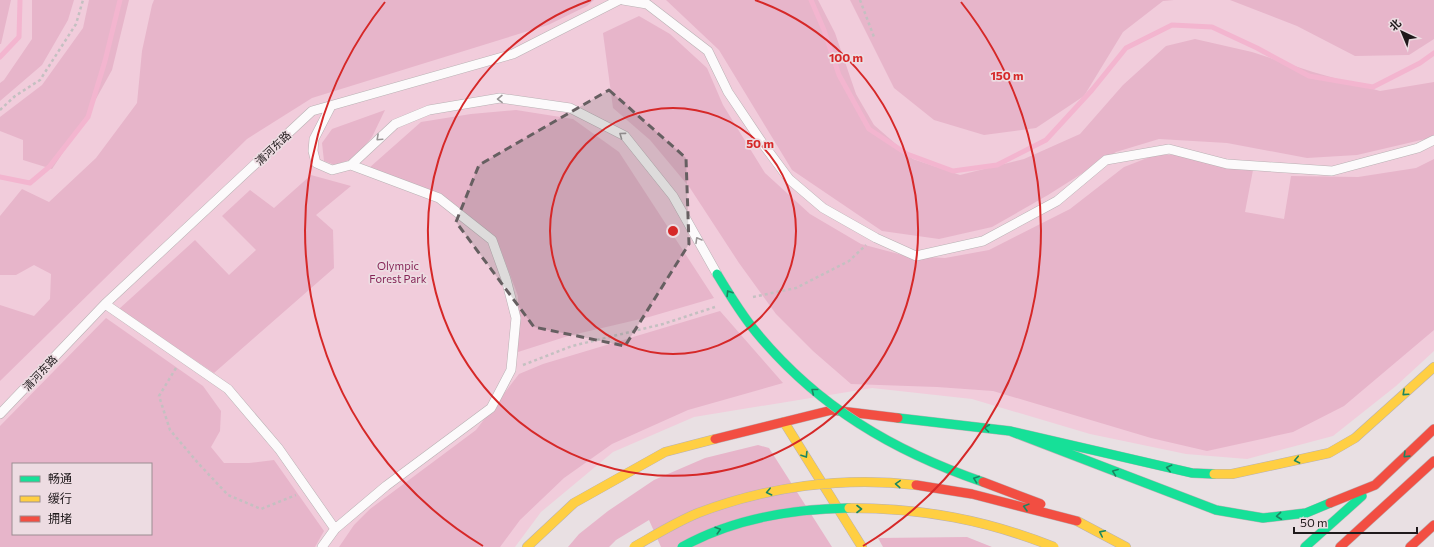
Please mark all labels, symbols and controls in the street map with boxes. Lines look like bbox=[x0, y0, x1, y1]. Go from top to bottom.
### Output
north arrow bbox=[1382, 12, 1422, 52]
text: 北 bbox=[1386, 16, 1403, 33]
text: 100 m bbox=[829, 50, 863, 64]
text: 150 m bbox=[990, 68, 1024, 82]
one-way arrow bbox=[497, 95, 503, 103]
street label: 清河东路 bbox=[252, 128, 293, 167]
one-way arrow bbox=[620, 133, 627, 140]
one-way arrow bbox=[377, 134, 384, 141]
text: 50 m bbox=[746, 136, 774, 150]
centre of rings bbox=[666, 224, 680, 238]
one-way arrow bbox=[695, 237, 702, 244]
park label: Olympic Forest Park bbox=[369, 259, 427, 285]
one-way arrow bbox=[726, 291, 733, 298]
street label: 清河东路 bbox=[20, 352, 59, 393]
one-way arrow bbox=[812, 388, 819, 395]
one-way arrow bbox=[1402, 389, 1410, 396]
one-way arrow bbox=[984, 424, 990, 433]
one-way arrow bbox=[800, 451, 808, 458]
one-way arrow bbox=[1403, 451, 1411, 458]
one-way arrow bbox=[1294, 455, 1300, 464]
legend bbox=[12, 463, 152, 535]
one-way arrow bbox=[1166, 465, 1172, 473]
one-way arrow bbox=[1112, 468, 1119, 476]
text: 畅通 bbox=[48, 471, 72, 485]
one-way arrow bbox=[973, 476, 980, 484]
one-way arrow bbox=[895, 479, 901, 488]
one-way arrow bbox=[766, 488, 772, 496]
text: 缓行 bbox=[48, 491, 72, 505]
one-way arrow bbox=[1022, 504, 1029, 512]
one-way arrow bbox=[856, 505, 862, 513]
scale bar bbox=[1294, 509, 1417, 535]
text: 拥堵 bbox=[48, 511, 72, 525]
one-way arrow bbox=[1276, 511, 1282, 520]
text: 50 m bbox=[1300, 515, 1328, 529]
one-way arrow bbox=[714, 526, 721, 535]
one-way arrow bbox=[1099, 530, 1106, 538]

